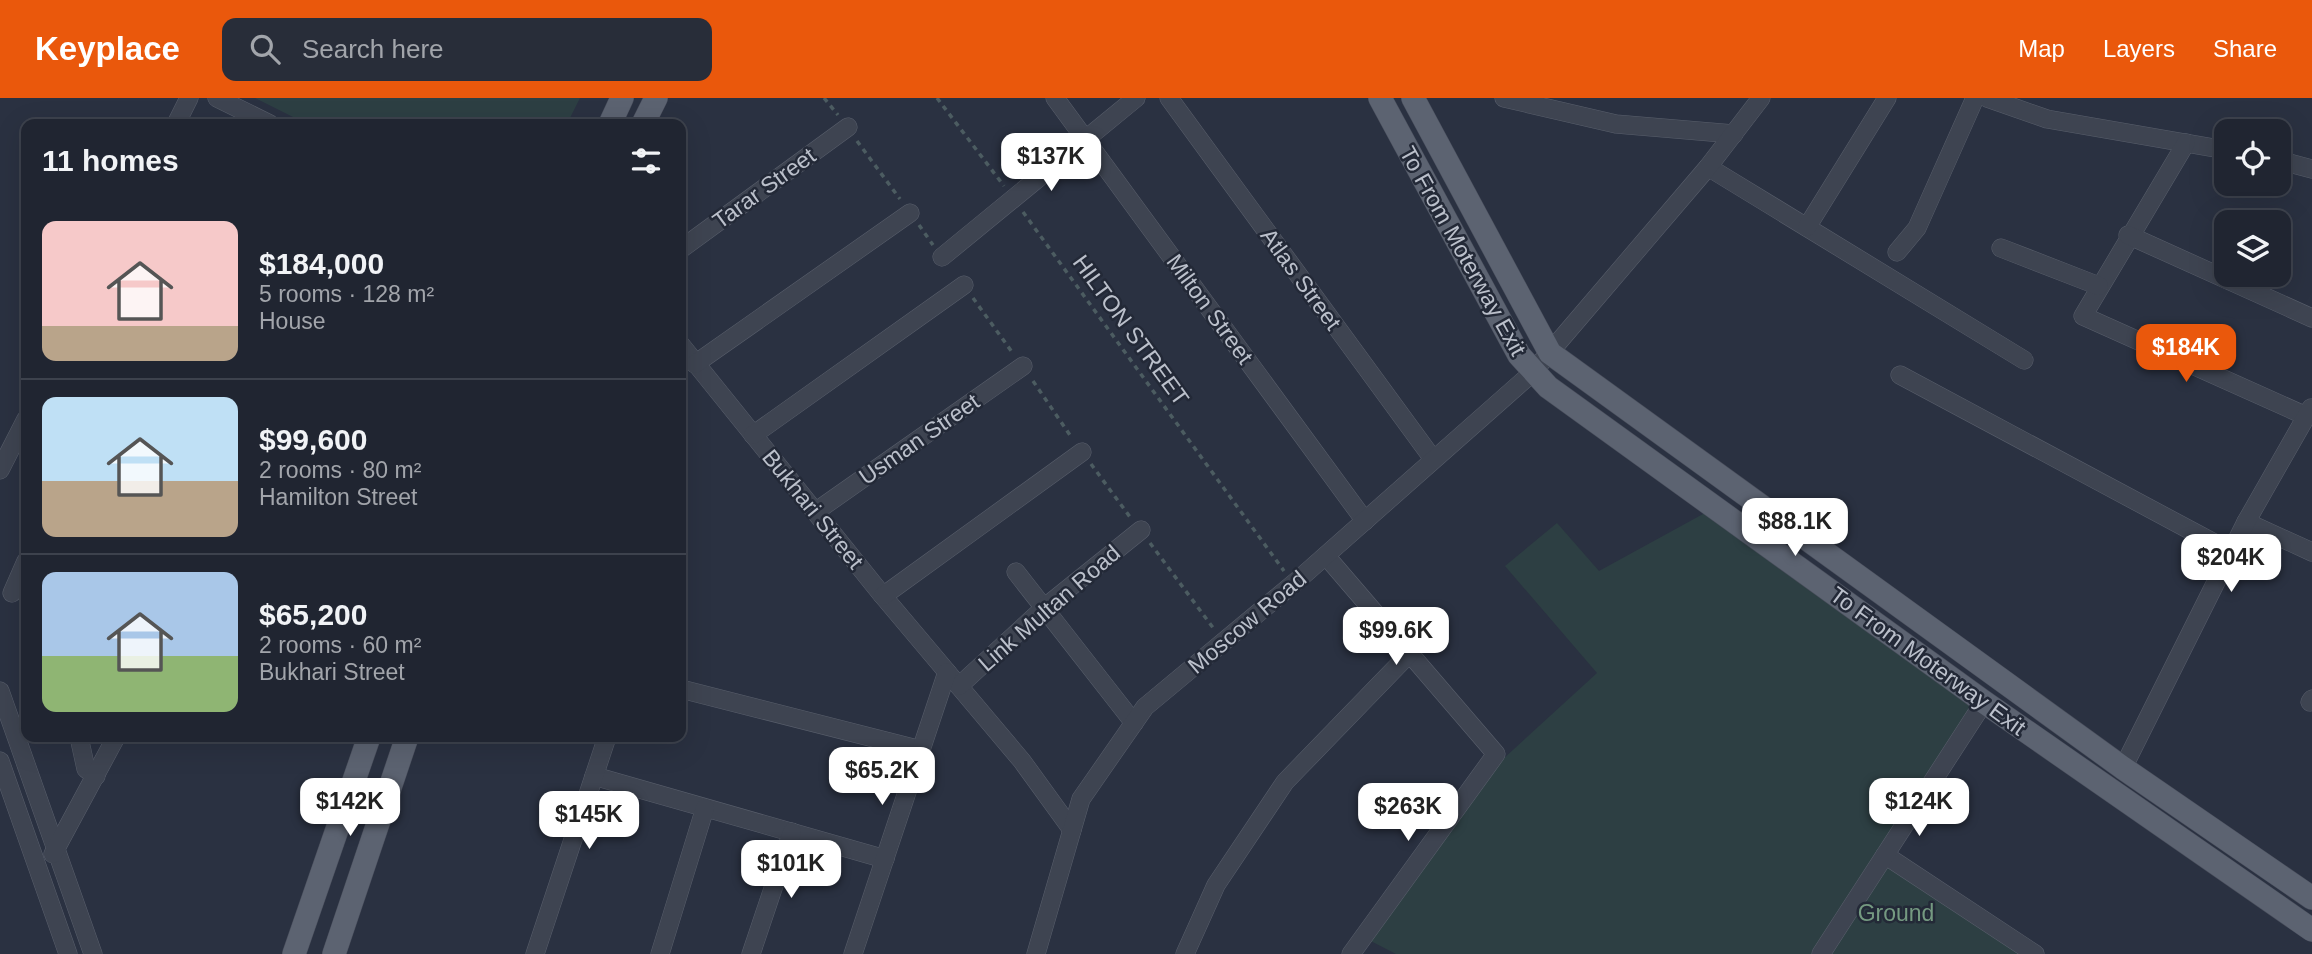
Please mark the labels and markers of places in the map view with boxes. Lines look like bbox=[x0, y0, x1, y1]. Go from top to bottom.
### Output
pin: $137K bbox=[1002, 134, 1100, 193]
pin: $184K bbox=[2137, 324, 2235, 384]
pin: $88.1K bbox=[1738, 498, 1852, 558]
pin: $204K bbox=[2182, 534, 2280, 594]
pin: $99.6K bbox=[1339, 608, 1453, 667]
pin: $65.2K bbox=[825, 748, 939, 807]
pin: $142K bbox=[301, 778, 399, 838]
pin: $124K bbox=[1870, 778, 1968, 838]
pin: $263K bbox=[1359, 784, 1457, 843]
pin: $145K bbox=[540, 792, 638, 851]
pin: $101K bbox=[742, 840, 840, 900]

